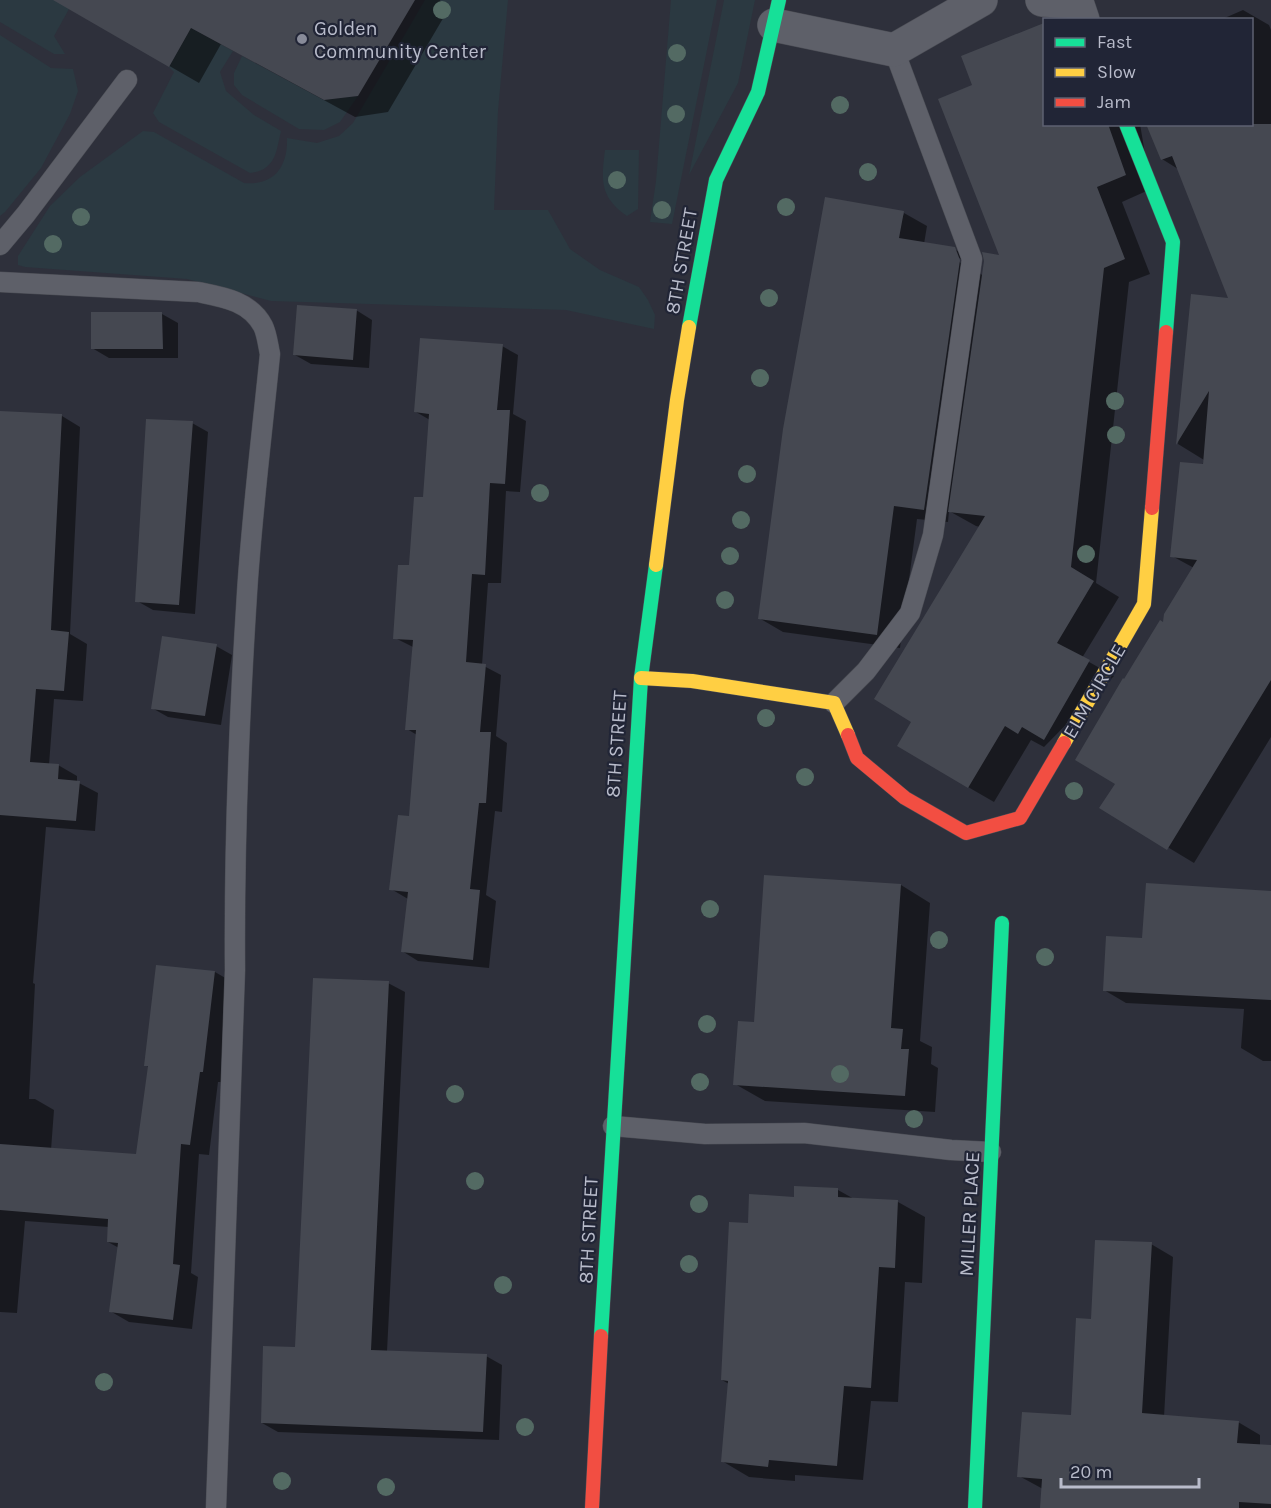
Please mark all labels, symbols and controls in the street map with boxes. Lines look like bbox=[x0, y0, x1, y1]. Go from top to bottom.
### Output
place label: Golden Community Center bbox=[314, 17, 487, 63]
legend bbox=[1043, 18, 1253, 126]
text: Fast bbox=[1097, 31, 1132, 53]
marker: Golden Community Center bbox=[295, 32, 309, 46]
text: Slow bbox=[1097, 61, 1136, 83]
text: Jam bbox=[1097, 91, 1131, 113]
street label: 8TH STREET bbox=[661, 206, 702, 316]
street label: ELM CIRCLE bbox=[1058, 640, 1131, 743]
street label: 8TH STREET bbox=[601, 690, 632, 798]
street label: MILLER PLACE bbox=[955, 1151, 984, 1277]
street label: 8TH STREET bbox=[574, 1176, 603, 1284]
scale bar bbox=[1061, 1451, 1199, 1489]
text: 20 m bbox=[1070, 1461, 1112, 1483]

